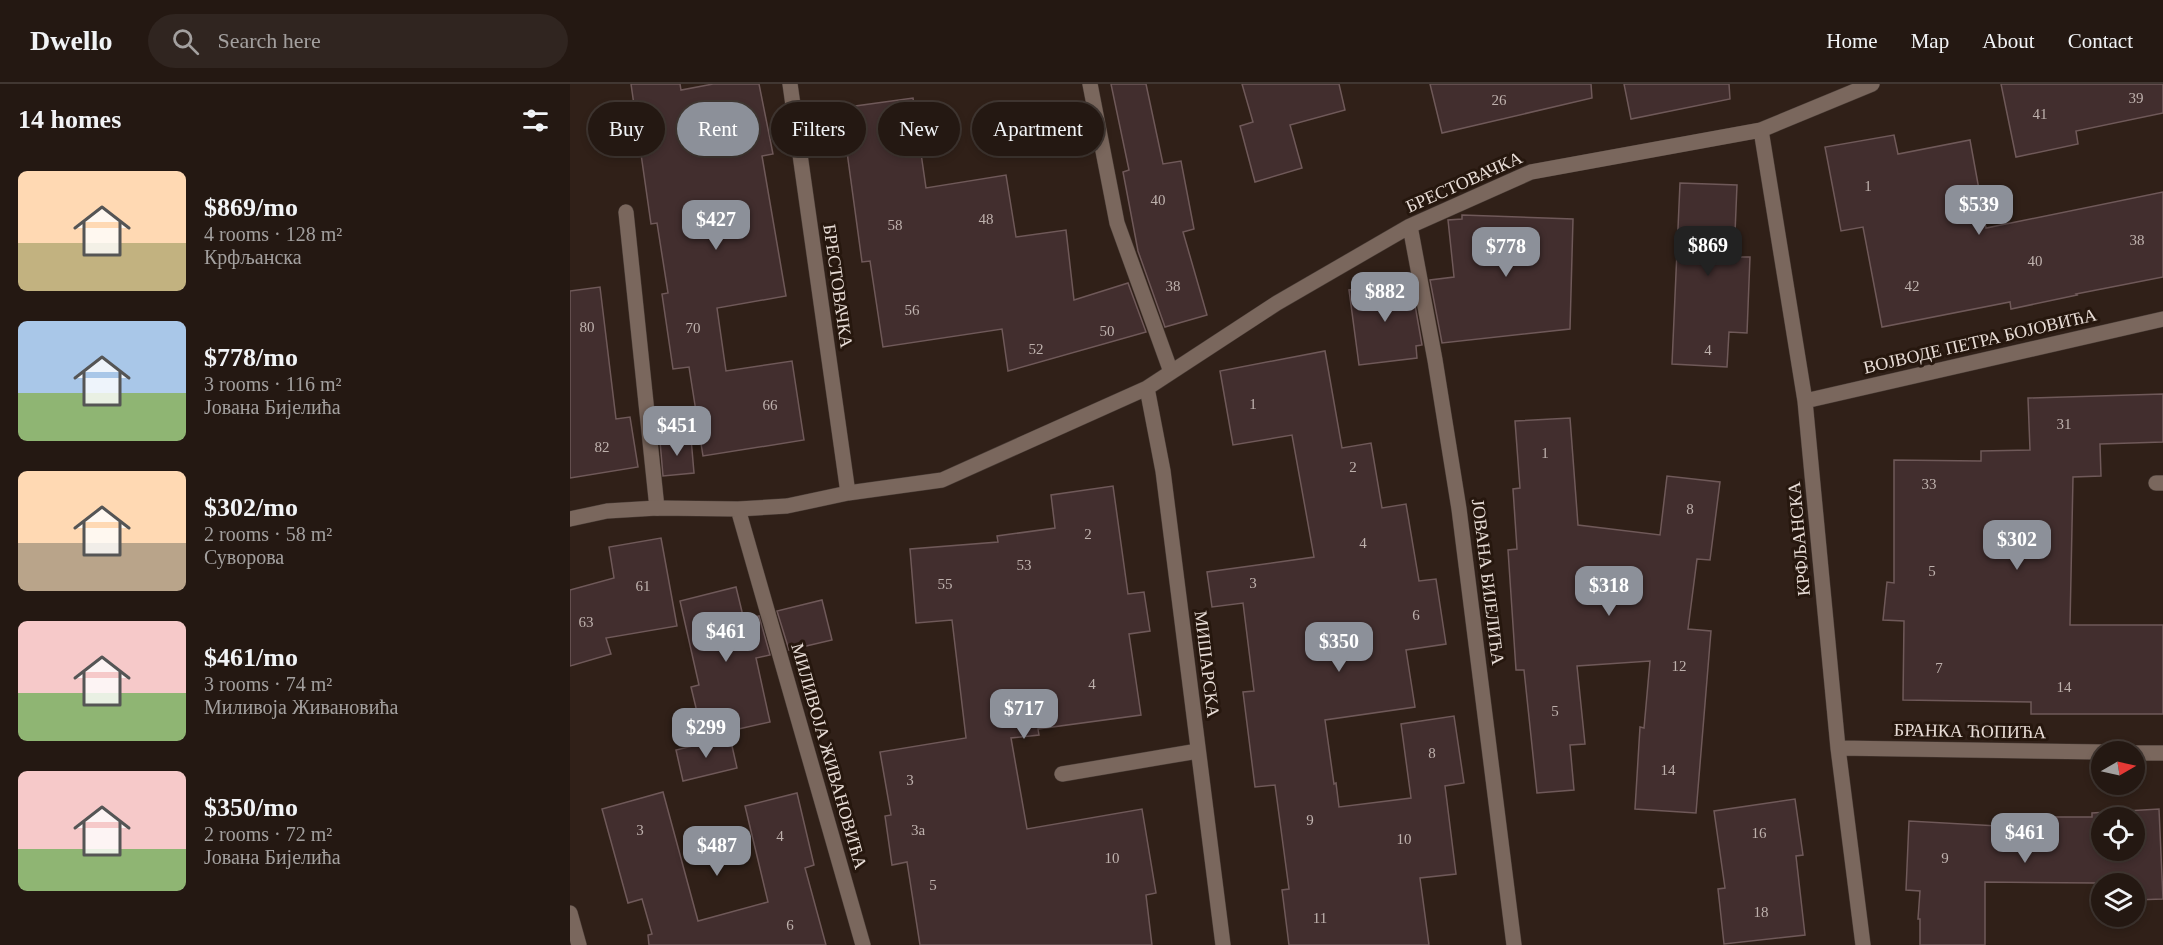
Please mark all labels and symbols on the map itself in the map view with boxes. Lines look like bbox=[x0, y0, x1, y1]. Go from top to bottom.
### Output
house number: 39 bbox=[2129, 90, 2144, 106]
house number: 26 bbox=[1492, 92, 1507, 108]
house number: 41 bbox=[2033, 106, 2048, 122]
street label: БРЕСТОВАЧКА bbox=[1403, 147, 1525, 217]
house number: 1 bbox=[1864, 178, 1872, 194]
pin: $539 bbox=[1943, 185, 2015, 236]
house number: 40 bbox=[1151, 192, 1166, 208]
pin: $427 bbox=[680, 200, 752, 251]
house number: 48 bbox=[979, 211, 994, 227]
house number: 58 bbox=[888, 217, 903, 233]
street label: БРЕСТОВАЧКА bbox=[819, 223, 857, 349]
pin: $869 bbox=[1672, 226, 1744, 277]
pin: $778 bbox=[1470, 227, 1542, 278]
house number: 38 bbox=[2130, 232, 2145, 248]
house number: 40 bbox=[2028, 253, 2043, 269]
pin: $882 bbox=[1349, 272, 1421, 323]
house number: 38 bbox=[1166, 278, 1181, 294]
house number: 42 bbox=[1905, 278, 1920, 294]
house number: 56 bbox=[905, 302, 920, 318]
street label: ВОЈВОДЕ ПЕТРА БОЈОВИЋА bbox=[1861, 304, 2099, 378]
house number: 80 bbox=[580, 319, 595, 335]
house number: 70 bbox=[686, 320, 701, 336]
house number: 50 bbox=[1100, 323, 1115, 339]
house number: 52 bbox=[1029, 341, 1044, 357]
house number: 4 bbox=[1704, 342, 1712, 358]
house number: 1 bbox=[1249, 396, 1257, 412]
house number: 66 bbox=[763, 397, 778, 413]
pin: $451 bbox=[641, 406, 713, 457]
house number: 31 bbox=[2057, 416, 2072, 432]
house number: 82 bbox=[595, 439, 610, 455]
house number: 1 bbox=[1541, 445, 1549, 461]
house number: 2 bbox=[1349, 459, 1357, 475]
house number: 33 bbox=[1922, 476, 1937, 492]
street label: КРФЉАНСКА bbox=[1784, 481, 1814, 597]
street label: ЈОВАНА БИЈЕЛИЋА bbox=[1468, 498, 1508, 666]
house number: 8 bbox=[1686, 501, 1694, 517]
pin: $302 bbox=[1981, 520, 2053, 571]
house number: 2 bbox=[1084, 526, 1092, 542]
house number: 4 bbox=[1359, 535, 1367, 551]
house number: 53 bbox=[1017, 557, 1032, 573]
house number: 5 bbox=[1928, 563, 1936, 579]
pin: $318 bbox=[1573, 566, 1645, 617]
house number: 3 bbox=[1249, 575, 1257, 591]
house number: 55 bbox=[938, 576, 953, 592]
house number: 61 bbox=[636, 578, 651, 594]
house number: 6 bbox=[1412, 607, 1420, 623]
street label: МИШАРСКА bbox=[1191, 609, 1223, 719]
pin: $461 bbox=[690, 612, 762, 663]
house number: 63 bbox=[579, 614, 594, 630]
pin: $350 bbox=[1303, 622, 1375, 673]
street label: МИЛИВОЈА ЖИВАНОВИЋА bbox=[787, 641, 871, 871]
house number: 12 bbox=[1672, 658, 1687, 674]
house number: 7 bbox=[1935, 660, 1943, 676]
house number: 4 bbox=[1088, 676, 1096, 692]
house number: 14 bbox=[2057, 679, 2072, 695]
pin: $717 bbox=[988, 689, 1060, 740]
house number: 5 bbox=[1551, 703, 1559, 719]
pin: $299 bbox=[670, 708, 742, 759]
street label: БРАНКА ЋОПИЋА bbox=[1894, 720, 2046, 742]
north arrow bbox=[2091, 741, 2145, 795]
house number: 8 bbox=[1428, 745, 1436, 761]
house number: 14 bbox=[1661, 762, 1676, 778]
house number: 3 bbox=[906, 772, 914, 788]
house number: 9 bbox=[1306, 812, 1314, 828]
pin: $461 bbox=[1989, 813, 2061, 864]
house number: 3 bbox=[636, 822, 644, 838]
house number: 3a bbox=[911, 822, 925, 838]
house number: 16 bbox=[1752, 825, 1767, 841]
pin: $487 bbox=[681, 826, 753, 877]
house number: 4 bbox=[776, 828, 784, 844]
house number: 10 bbox=[1397, 831, 1412, 847]
house number: 10 bbox=[1105, 850, 1120, 866]
house number: 9 bbox=[1941, 850, 1949, 866]
house number: 5 bbox=[929, 877, 937, 893]
house number: 18 bbox=[1754, 904, 1769, 920]
house number: 11 bbox=[1313, 910, 1327, 926]
house number: 6 bbox=[786, 917, 794, 933]

